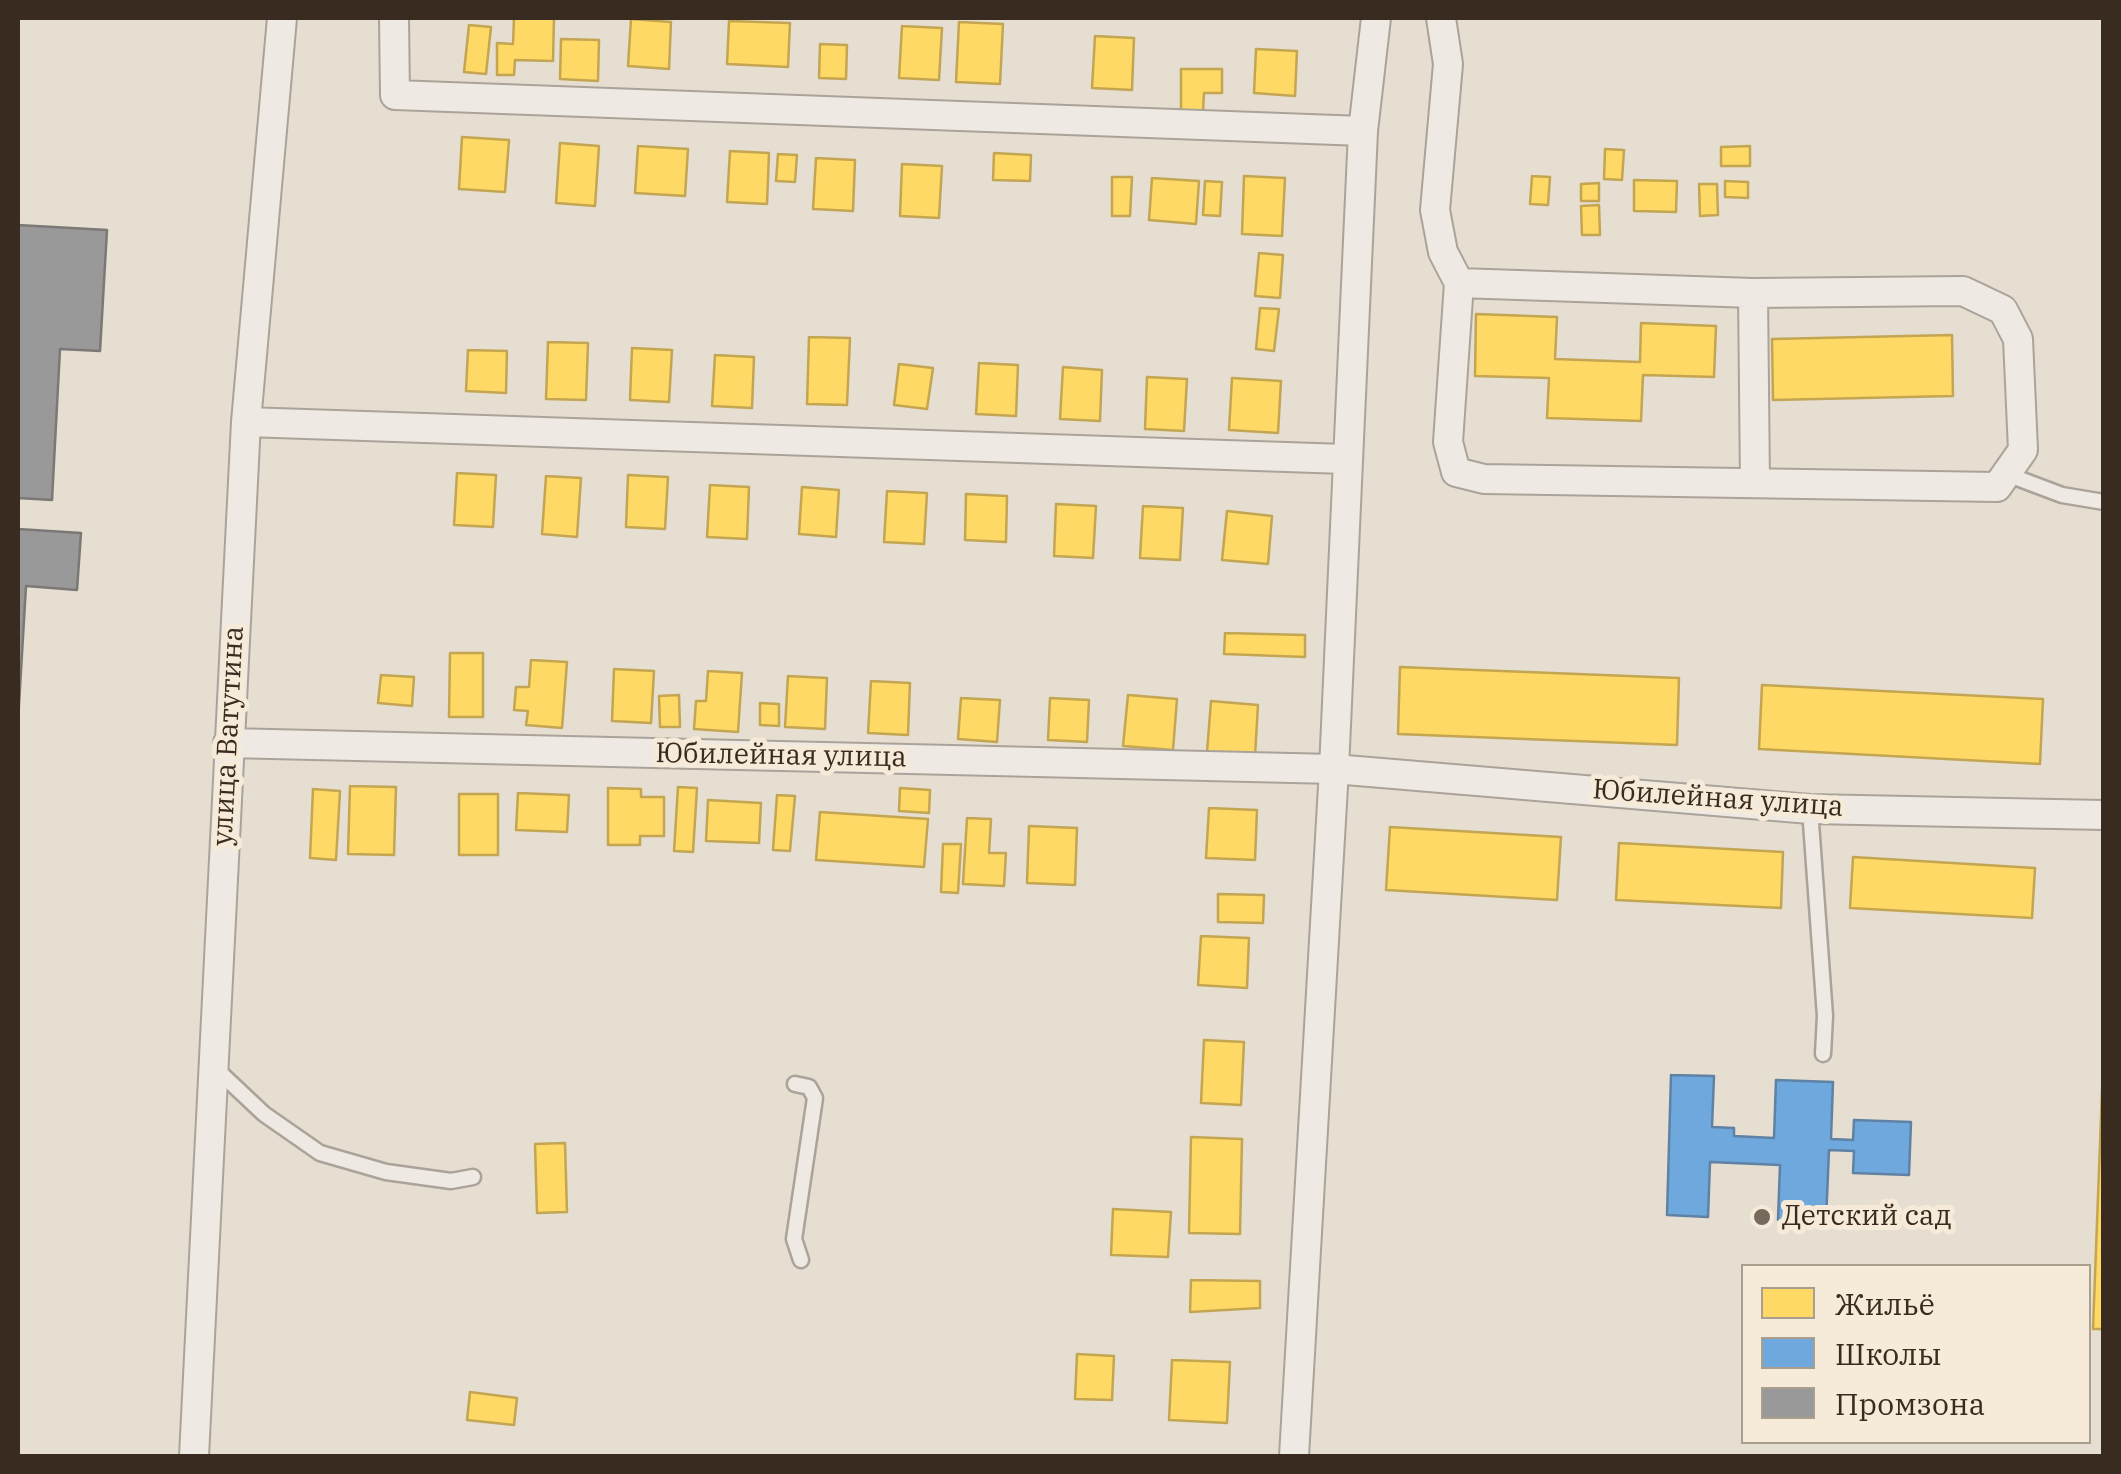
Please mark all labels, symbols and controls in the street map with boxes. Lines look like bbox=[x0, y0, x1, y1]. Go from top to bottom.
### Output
street label: улица Ватутина bbox=[206, 625, 252, 847]
street label: Юбилейная улица bbox=[655, 737, 907, 775]
street label: Юбилейная улица bbox=[1591, 773, 1845, 825]
place label: Детский сад bbox=[1782, 1200, 1952, 1234]
marker: Детский сад bbox=[1751, 1206, 1773, 1228]
legend bbox=[1741, 1264, 2091, 1444]
text: Жильё bbox=[1835, 1284, 1935, 1323]
text: Школы bbox=[1835, 1334, 1942, 1373]
text: Промзона bbox=[1835, 1384, 1985, 1423]

